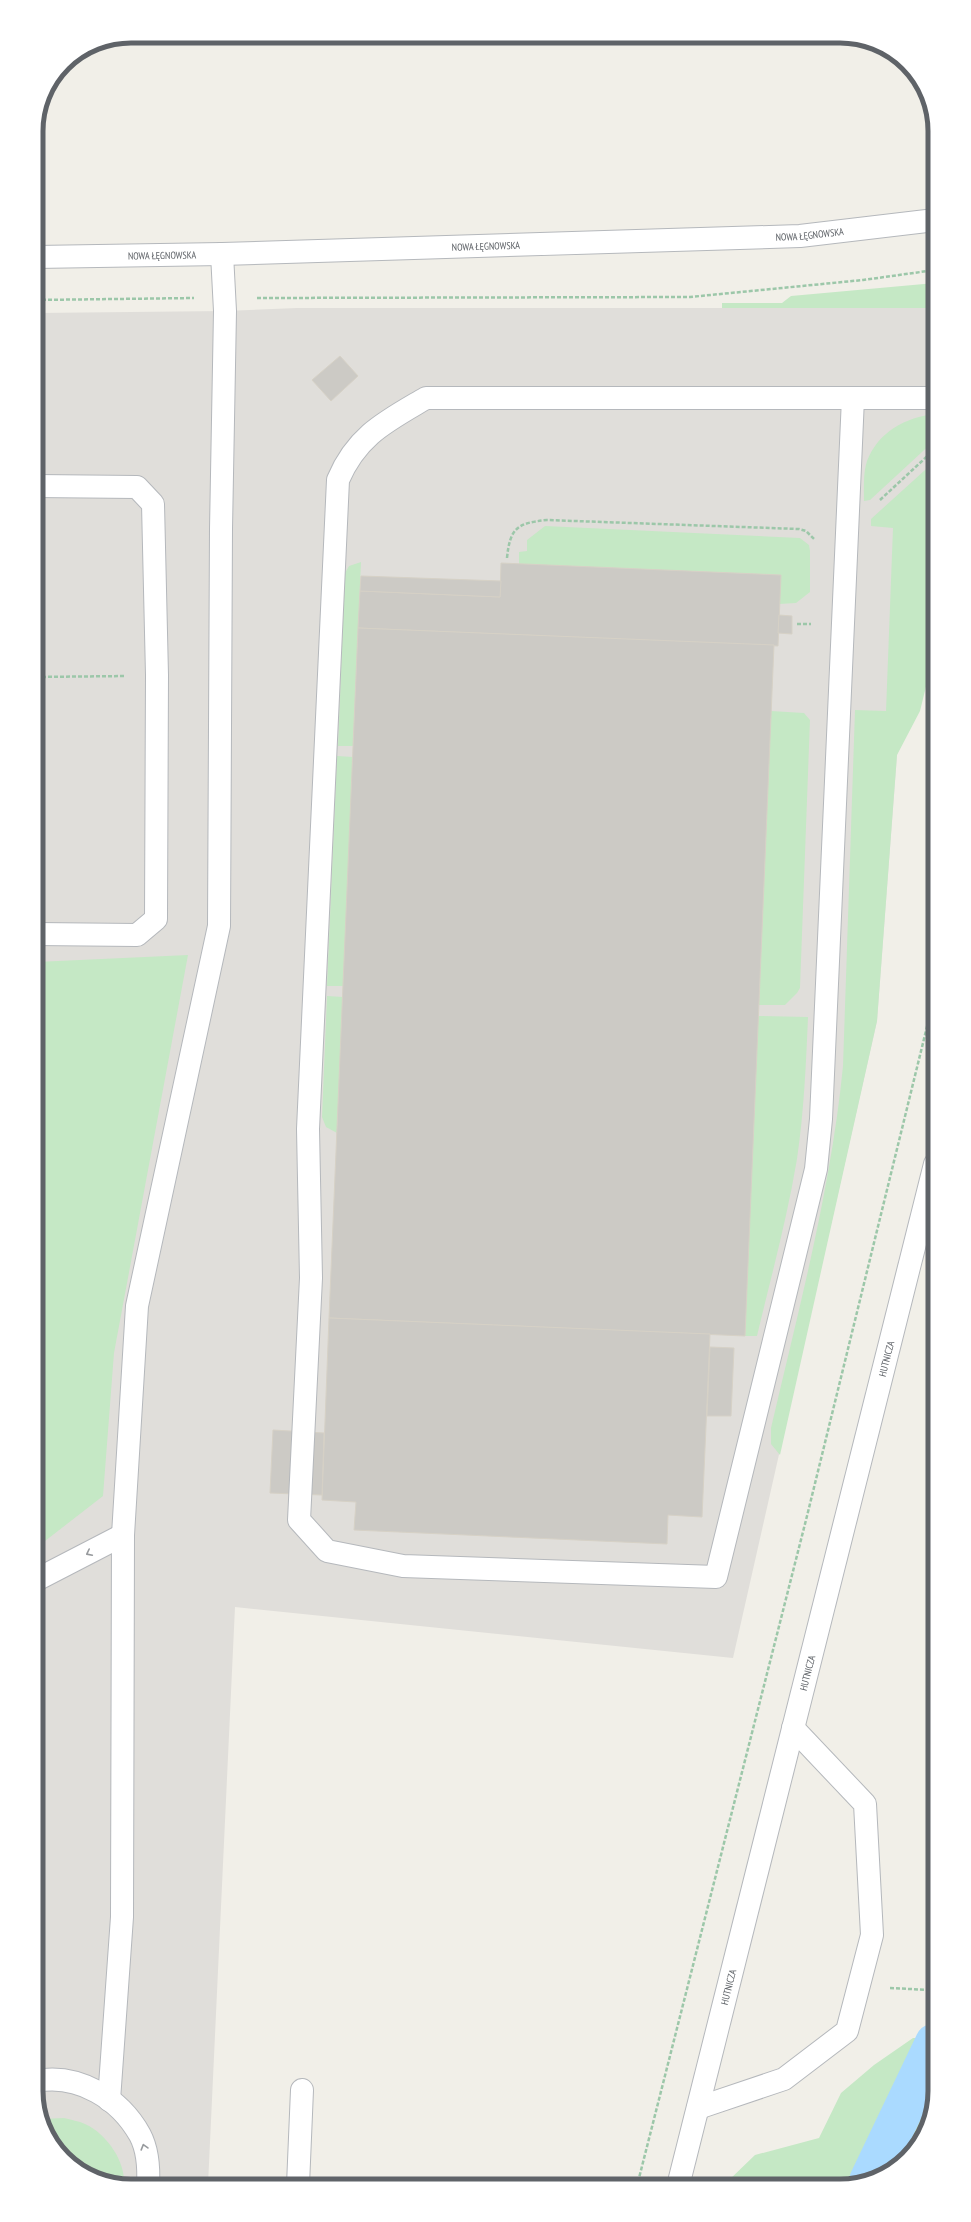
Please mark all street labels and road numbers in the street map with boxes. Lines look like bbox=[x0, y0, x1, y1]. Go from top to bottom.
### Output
street label: NOWA ŁĘGNOWSKA bbox=[775, 225, 845, 244]
street label: NOWA ŁĘGNOWSKA bbox=[452, 239, 520, 254]
street label: NOWA ŁĘGNOWSKA bbox=[128, 248, 197, 263]
street label: HUTNICZA bbox=[876, 1339, 897, 1378]
street label: HUTNICZA bbox=[797, 1654, 818, 1692]
street label: HUTNICZA bbox=[718, 1968, 739, 2006]

